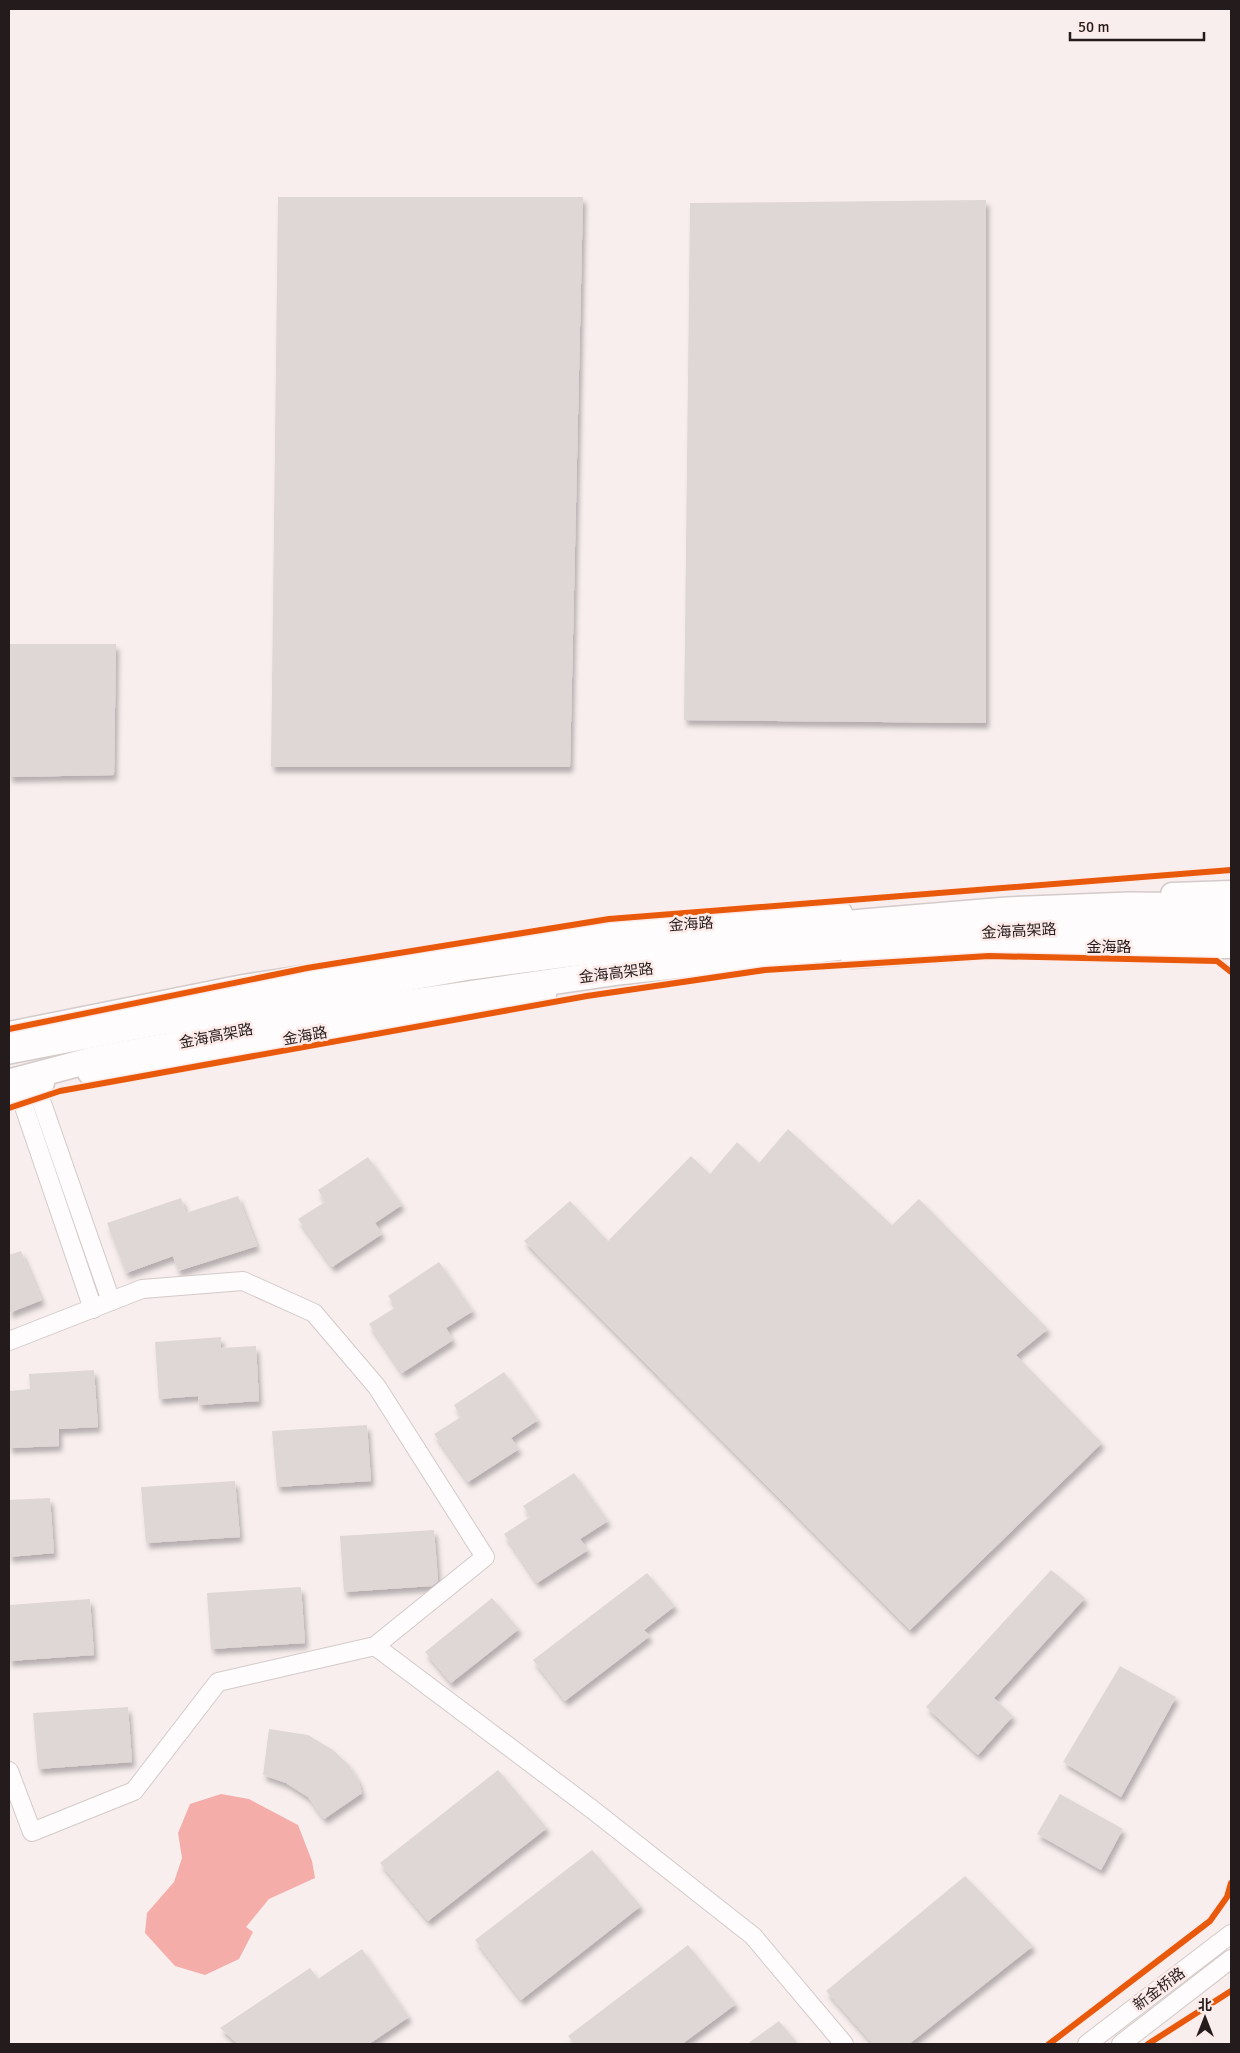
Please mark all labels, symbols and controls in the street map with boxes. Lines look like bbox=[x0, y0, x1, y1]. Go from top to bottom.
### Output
scale bar bbox=[1070, 10, 1204, 42]
text: 50 m bbox=[1078, 18, 1109, 36]
street label: 金海路 bbox=[668, 913, 714, 935]
street label: 金海高架路 bbox=[981, 920, 1057, 942]
street label: 金海路 bbox=[1086, 938, 1132, 956]
street label: 金海高架路 bbox=[578, 959, 654, 987]
street label: 金海高架路 bbox=[177, 1020, 255, 1052]
street label: 金海路 bbox=[281, 1023, 329, 1049]
street label: 新金桥路 bbox=[1130, 1964, 1188, 2014]
north arrow bbox=[1180, 1993, 1230, 2043]
text: 北 bbox=[1198, 1997, 1212, 2014]

